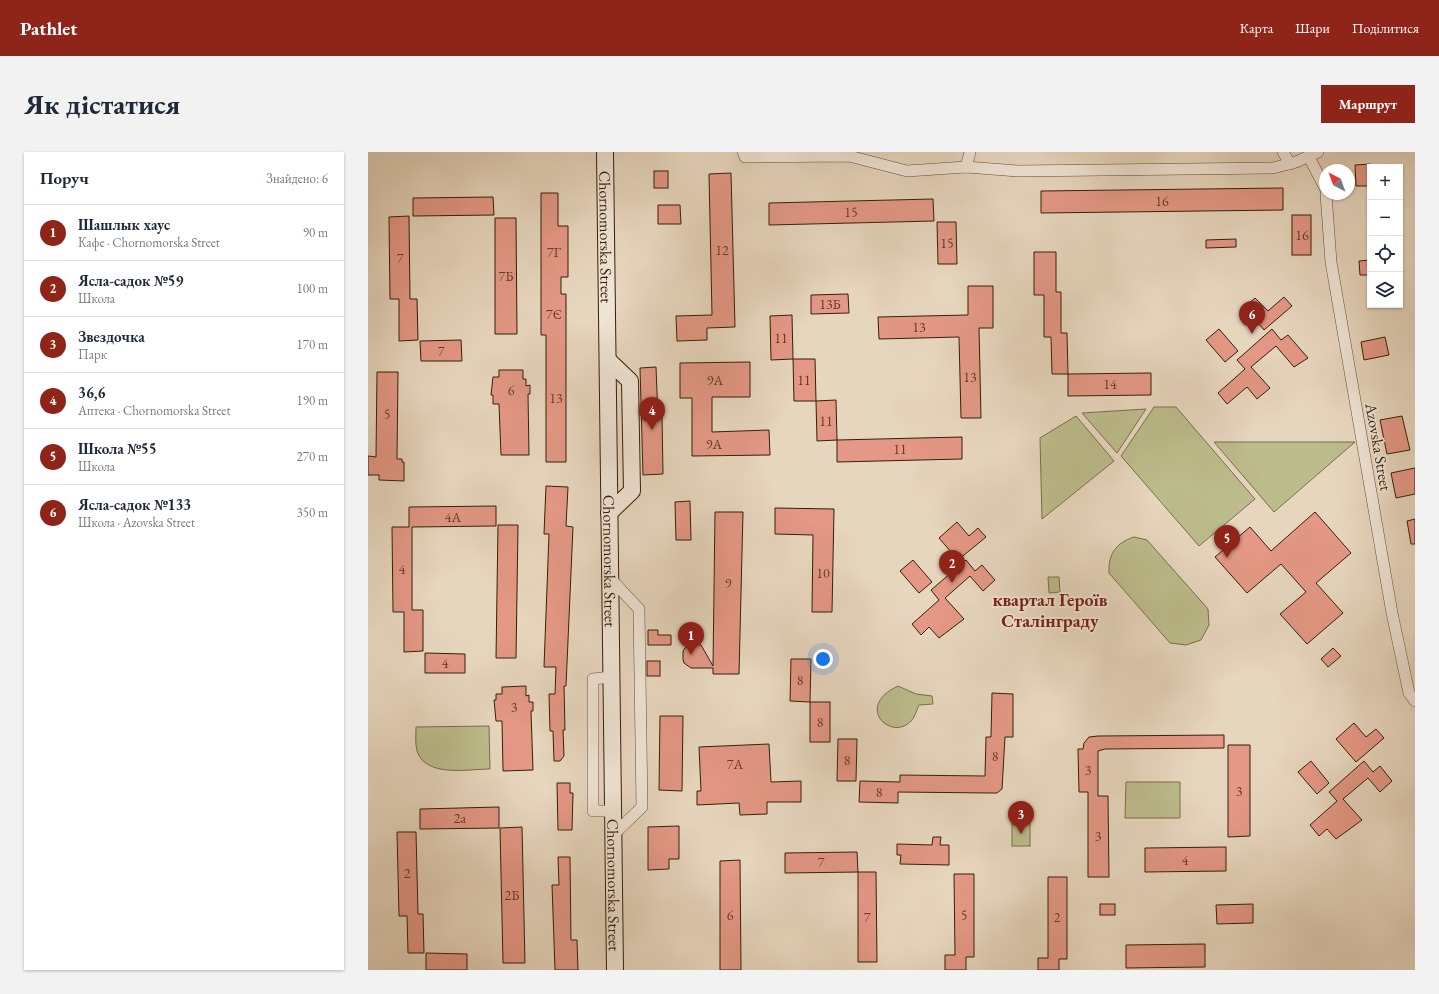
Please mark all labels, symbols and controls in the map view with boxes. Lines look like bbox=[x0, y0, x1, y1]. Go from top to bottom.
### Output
text: Pathlet bbox=[20, 16, 77, 41]
text: Карта bbox=[1240, 19, 1273, 37]
text: Шари bbox=[1295, 19, 1330, 37]
text: Поділитися bbox=[1352, 19, 1419, 37]
button: Маршрут bbox=[1321, 85, 1415, 123]
text: Як дістатися bbox=[24, 86, 180, 122]
north arrow bbox=[1319, 164, 1355, 200]
map controls bbox=[1367, 164, 1403, 308]
button: + bbox=[1367, 164, 1403, 200]
text: Поруч bbox=[40, 167, 89, 189]
text: Знайдено: 6 bbox=[266, 170, 328, 187]
street label: Chornomorska Street bbox=[594, 171, 617, 303]
house number: 16 bbox=[1155, 192, 1169, 210]
button: − bbox=[1367, 200, 1403, 236]
house number: 15 bbox=[844, 203, 858, 221]
text: Шашлык хаус bbox=[78, 215, 170, 234]
text: 1 bbox=[50, 224, 56, 241]
text: 90 m bbox=[303, 224, 328, 241]
house number: 16 bbox=[1295, 226, 1309, 244]
text: Кафе · Chornomorska Street bbox=[78, 234, 220, 251]
house number: 15 bbox=[940, 234, 954, 252]
button: locate bbox=[1367, 236, 1403, 272]
house number: 12 bbox=[715, 241, 729, 259]
house number: 7Г bbox=[547, 243, 562, 261]
house number: 7 bbox=[397, 249, 404, 267]
house number: 7Б bbox=[499, 267, 513, 285]
text: Ясла-садок №59 bbox=[78, 271, 183, 290]
button: layers bbox=[1367, 272, 1403, 308]
text: 2 bbox=[50, 280, 56, 297]
text: 100 m bbox=[297, 280, 328, 297]
text: Школа bbox=[78, 290, 115, 307]
house number: 13Б bbox=[819, 295, 841, 313]
pin: 6 bbox=[1239, 301, 1265, 334]
house number: 7Є bbox=[546, 305, 562, 323]
house number: 13 bbox=[912, 318, 926, 336]
text: Звездочка bbox=[78, 327, 145, 346]
house number: 11 bbox=[774, 329, 788, 347]
text: 3 bbox=[50, 336, 56, 353]
text: 170 m bbox=[297, 336, 328, 353]
house number: 7 bbox=[438, 342, 445, 360]
text: Парк bbox=[78, 346, 107, 363]
house number: 13 bbox=[963, 368, 977, 386]
house number: 9А bbox=[707, 371, 724, 389]
house number: 11 bbox=[797, 371, 811, 389]
house number: 14 bbox=[1103, 375, 1117, 393]
house number: 6 bbox=[508, 381, 515, 399]
text: 36,6 bbox=[78, 383, 106, 402]
house number: 13 bbox=[549, 389, 563, 407]
text: 4 bbox=[50, 392, 56, 409]
text: 190 m bbox=[297, 392, 328, 409]
pin: 4 bbox=[639, 397, 665, 430]
street label: Azovska Street bbox=[1360, 401, 1397, 493]
text: Аптека · Chornomorska Street bbox=[78, 402, 230, 419]
house number: 5 bbox=[384, 405, 390, 423]
house number: 11 bbox=[819, 412, 833, 430]
house number: 9А bbox=[706, 435, 723, 453]
text: Школа №55 bbox=[78, 439, 157, 458]
house number: 11 bbox=[893, 440, 907, 458]
text: 5 bbox=[50, 448, 56, 465]
text: 270 m bbox=[297, 448, 328, 465]
text: Школа bbox=[78, 458, 115, 475]
text: Ясла-садок №133 bbox=[78, 495, 191, 514]
street label: Chornomorska Street bbox=[598, 495, 621, 627]
text: 6 bbox=[50, 504, 56, 521]
text: 350 m bbox=[297, 504, 328, 521]
house number: 4А bbox=[445, 508, 462, 526]
text: Школа · Azovska Street bbox=[78, 514, 195, 531]
pin: 5 bbox=[1214, 525, 1240, 558]
pin: 2 bbox=[939, 550, 965, 583]
house number: 4 bbox=[399, 560, 406, 578]
house number: 10 bbox=[816, 564, 830, 582]
house number: 9 bbox=[725, 574, 732, 592]
district label: квартал Героїв Сталінграду bbox=[992, 588, 1108, 632]
pin: 1 bbox=[678, 622, 704, 655]
your location bbox=[813, 649, 833, 669]
house number: 4 bbox=[442, 654, 449, 672]
house number: 8 bbox=[797, 671, 804, 689]
house number: 3 bbox=[511, 698, 518, 716]
house number: 8 bbox=[817, 713, 824, 731]
house number: 8 bbox=[992, 747, 999, 765]
house number: 8 bbox=[844, 751, 851, 769]
house number: 7А bbox=[727, 755, 744, 773]
house number: 3 bbox=[1085, 761, 1092, 779]
house number: 3 bbox=[1236, 782, 1243, 800]
house number: 8 bbox=[876, 783, 883, 801]
pin: 3 bbox=[1008, 801, 1034, 834]
house number: 2а bbox=[454, 809, 467, 827]
street label: Chornomorska Street bbox=[602, 819, 625, 951]
house number: 3 bbox=[1095, 827, 1102, 845]
house number: 4 bbox=[1182, 851, 1189, 869]
house number: 7 bbox=[818, 853, 825, 871]
house number: 2 bbox=[404, 864, 411, 882]
house number: 2Б bbox=[505, 886, 519, 904]
house number: 6 bbox=[727, 906, 734, 924]
house number: 5 bbox=[961, 906, 967, 924]
house number: 7 bbox=[864, 908, 871, 926]
house number: 2 bbox=[1054, 908, 1061, 926]

